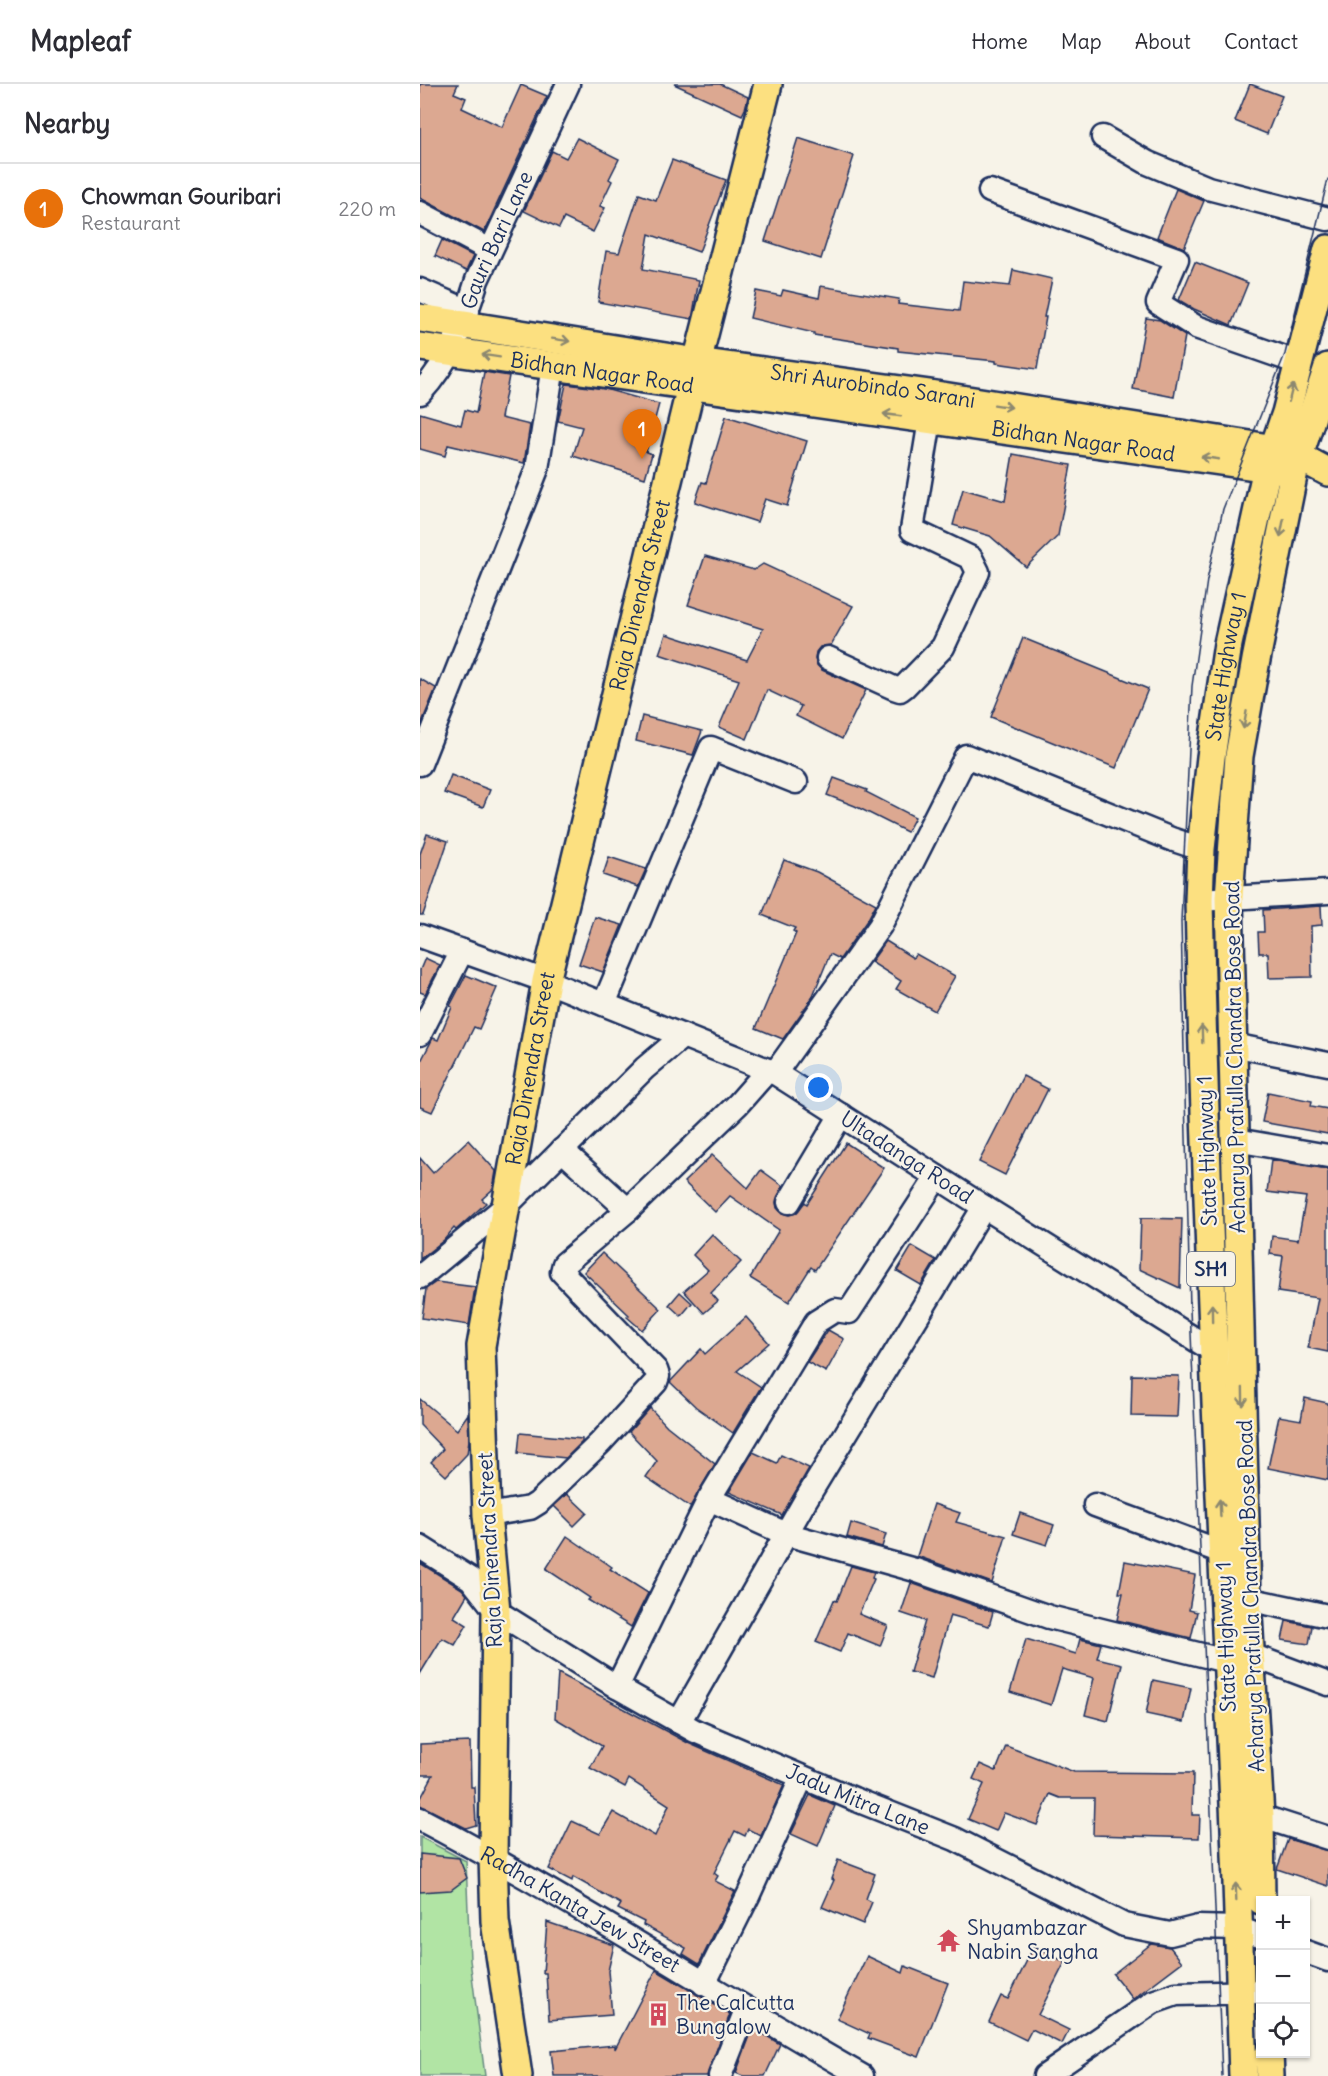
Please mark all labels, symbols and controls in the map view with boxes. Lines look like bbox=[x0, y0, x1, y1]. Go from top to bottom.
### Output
text: Mapleaf bbox=[30, 23, 131, 59]
text: Home bbox=[971, 28, 1028, 55]
text: Map bbox=[1061, 28, 1102, 55]
text: About bbox=[1135, 28, 1191, 55]
text: Contact bbox=[1224, 28, 1298, 55]
text: Nearby bbox=[24, 107, 110, 140]
street label: Gauri Bari Lane bbox=[455, 167, 539, 313]
text: Chowman Gouribari bbox=[81, 182, 281, 210]
text: 1 bbox=[40, 196, 47, 221]
text: 220 m bbox=[339, 196, 396, 221]
text: Restaurant bbox=[81, 210, 180, 235]
one-way arrow bbox=[551, 335, 571, 346]
street label: Bidhan Nagar Road bbox=[509, 346, 696, 399]
one-way arrow bbox=[482, 350, 501, 361]
street label: Shri Aurobindo Sarani bbox=[769, 358, 977, 414]
one-way arrow bbox=[1286, 384, 1298, 403]
one-way arrow bbox=[993, 400, 1013, 411]
one-way arrow bbox=[882, 409, 902, 420]
pin: 1 bbox=[622, 410, 662, 459]
street label: Bidhan Nagar Road bbox=[990, 415, 1177, 467]
one-way arrow bbox=[1200, 453, 1220, 464]
street label: Raja Dinendra Street bbox=[603, 497, 676, 694]
one-way arrow bbox=[1276, 518, 1287, 538]
street label: State Highway 1 bbox=[1200, 590, 1252, 743]
one-way arrow bbox=[1239, 709, 1250, 729]
street label: Acharya Prafulla Chandra Bose Road bbox=[1218, 880, 1251, 1234]
street label: Raja Dinendra Street bbox=[499, 969, 561, 1167]
one-way arrow bbox=[1197, 1025, 1208, 1045]
your location bbox=[804, 1073, 833, 1102]
street label: State Highway 1 bbox=[1190, 1075, 1223, 1227]
street label: Ultadanga Road bbox=[835, 1104, 978, 1210]
road number: SH1 bbox=[1187, 1252, 1235, 1286]
one-way arrow bbox=[1206, 1304, 1218, 1324]
one-way arrow bbox=[1237, 1386, 1249, 1406]
street label: Acharya Prafulla Chandra Bose Road bbox=[1231, 1419, 1270, 1773]
street label: Raja Dinendra Street bbox=[471, 1452, 508, 1649]
one-way arrow bbox=[1215, 1498, 1226, 1518]
street label: State Highway 1 bbox=[1209, 1561, 1242, 1713]
street label: Jadu Mitra Lane bbox=[782, 1758, 934, 1841]
street label: Radha Kanta Jew Street bbox=[476, 1840, 685, 1978]
one-way arrow bbox=[1231, 1882, 1242, 1902]
map controls bbox=[1256, 1896, 1310, 2058]
button: + bbox=[1256, 1896, 1310, 1950]
place label: Shyambazar Nabin Sangha bbox=[967, 1914, 1098, 1965]
temple icon: Shyambazar Nabin Sangha bbox=[936, 1927, 962, 1953]
button: − bbox=[1256, 1950, 1310, 2004]
place label: The Calcutta Bungalow bbox=[676, 1989, 795, 2040]
building icon: The Calcutta Bungalow bbox=[645, 2002, 671, 2028]
button: locate bbox=[1256, 2004, 1310, 2058]

